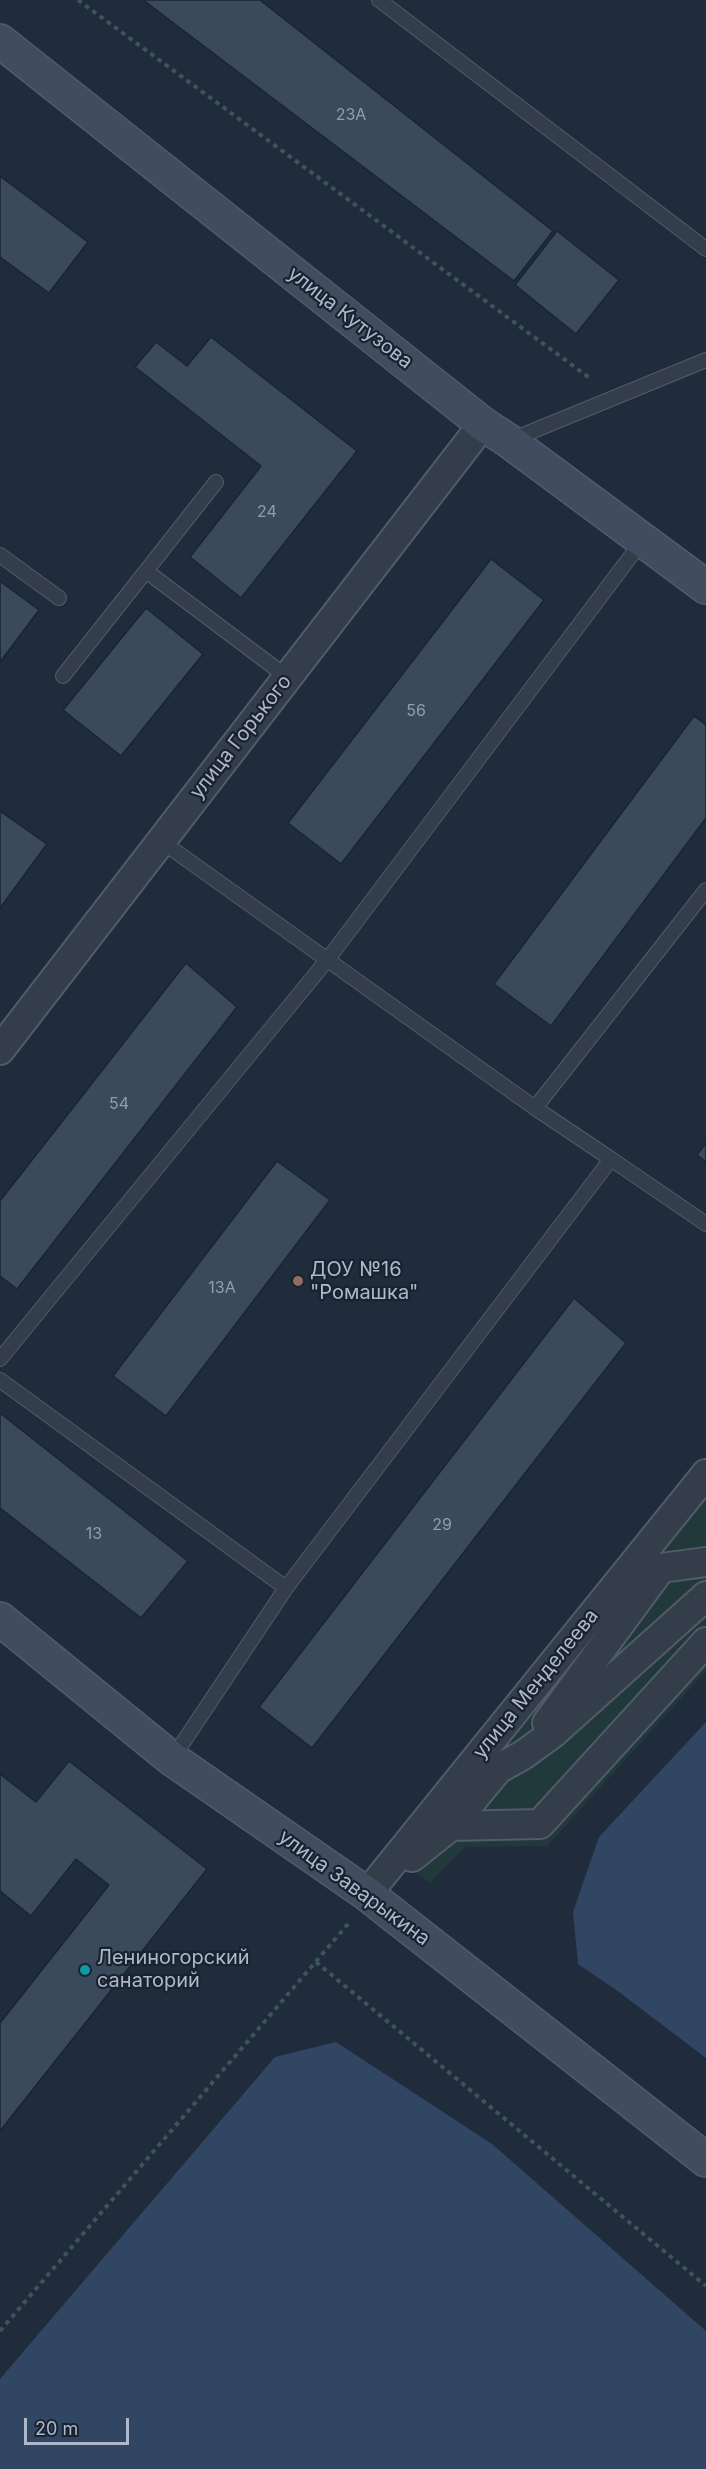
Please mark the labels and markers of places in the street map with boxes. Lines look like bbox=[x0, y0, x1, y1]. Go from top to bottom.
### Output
place label: ДОУ №16 "Ромашка" bbox=[310, 1258, 418, 1305]
marker: ДОУ №16 "Ромашка" bbox=[291, 1274, 305, 1288]
place label: Лениногорский санаторий bbox=[97, 1946, 250, 1993]
marker: Лениногорский санаторий bbox=[78, 1963, 92, 1977]

